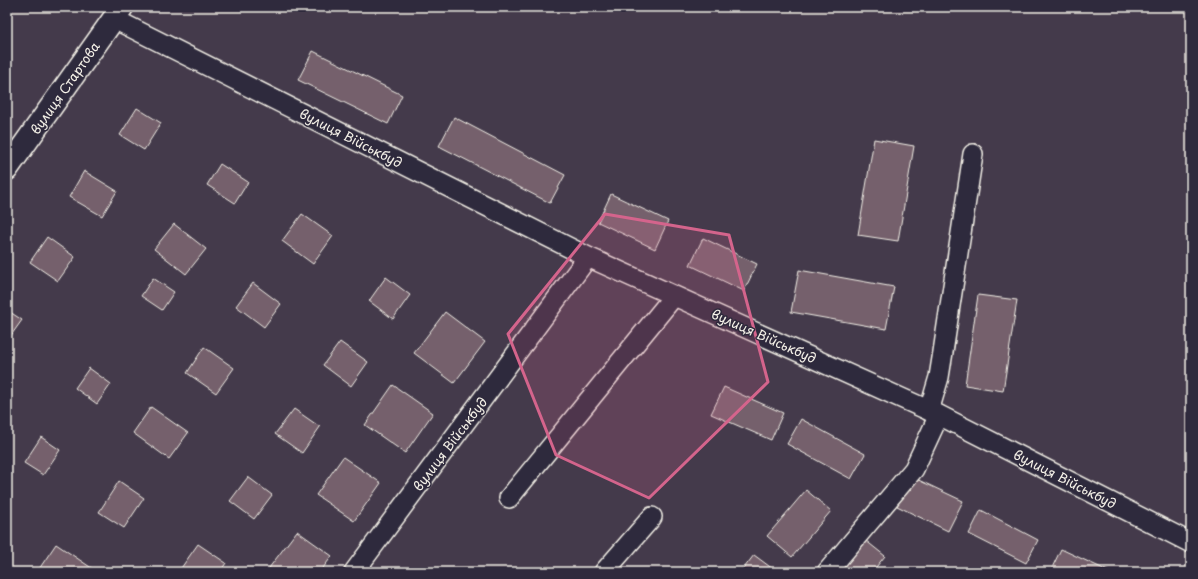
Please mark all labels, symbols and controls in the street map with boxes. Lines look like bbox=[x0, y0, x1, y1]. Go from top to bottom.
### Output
street label: вулиця Стартова bbox=[25, 37, 104, 138]
street label: вулиця Військбуд bbox=[297, 103, 406, 172]
street label: вулиця Військбуд bbox=[709, 304, 820, 367]
street label: вулиця Військбуд bbox=[408, 393, 491, 495]
street label: вулиця Військбуд bbox=[1011, 444, 1120, 513]

